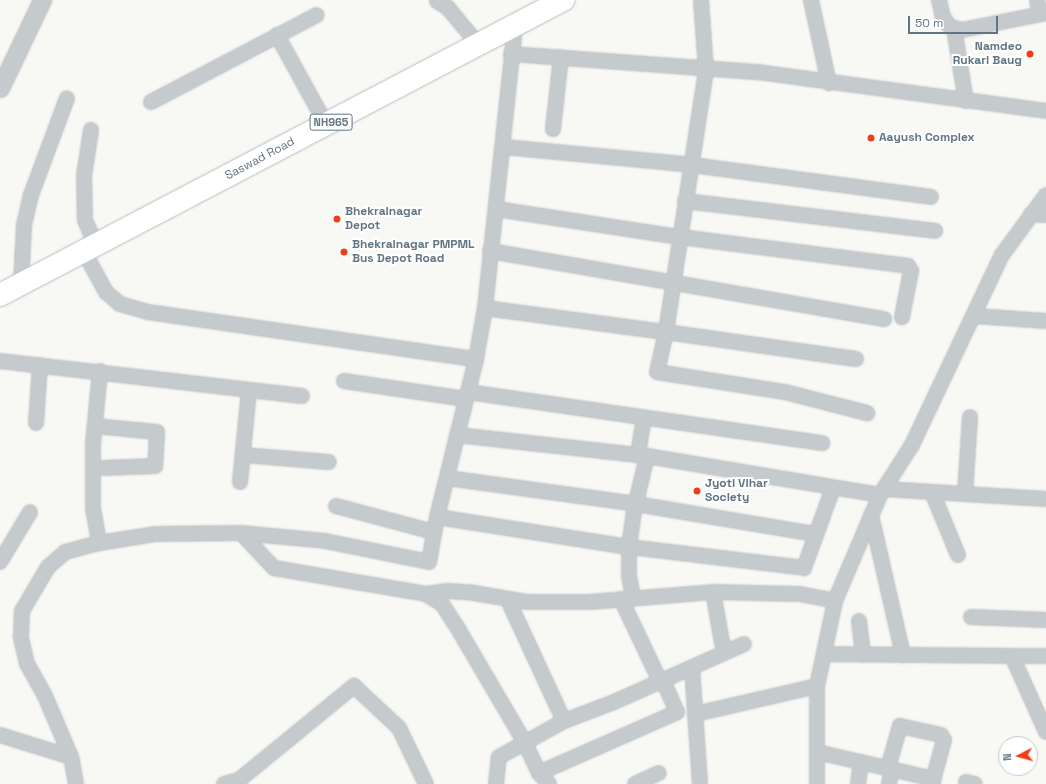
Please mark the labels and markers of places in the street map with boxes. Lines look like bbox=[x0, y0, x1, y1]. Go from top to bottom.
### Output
place label: Namdeo Rukari Baug bbox=[953, 40, 1022, 68]
marker: Namdeo Rukari Baug bbox=[1025, 49, 1035, 59]
place label: Aayush Complex bbox=[879, 131, 975, 145]
marker: Aayush Complex bbox=[866, 133, 876, 143]
place label: Bhekrainagar Depot bbox=[345, 205, 422, 233]
marker: Bhekrainagar Depot bbox=[332, 214, 342, 224]
place label: Bhekrainagar PMPML Bus Depot Road bbox=[352, 238, 475, 266]
marker: Bhekrainagar PMPML Bus Depot Road bbox=[339, 247, 349, 257]
place label: Jyoti Vihar Society bbox=[705, 477, 768, 505]
marker: Jyoti Vihar Society bbox=[692, 486, 702, 496]

